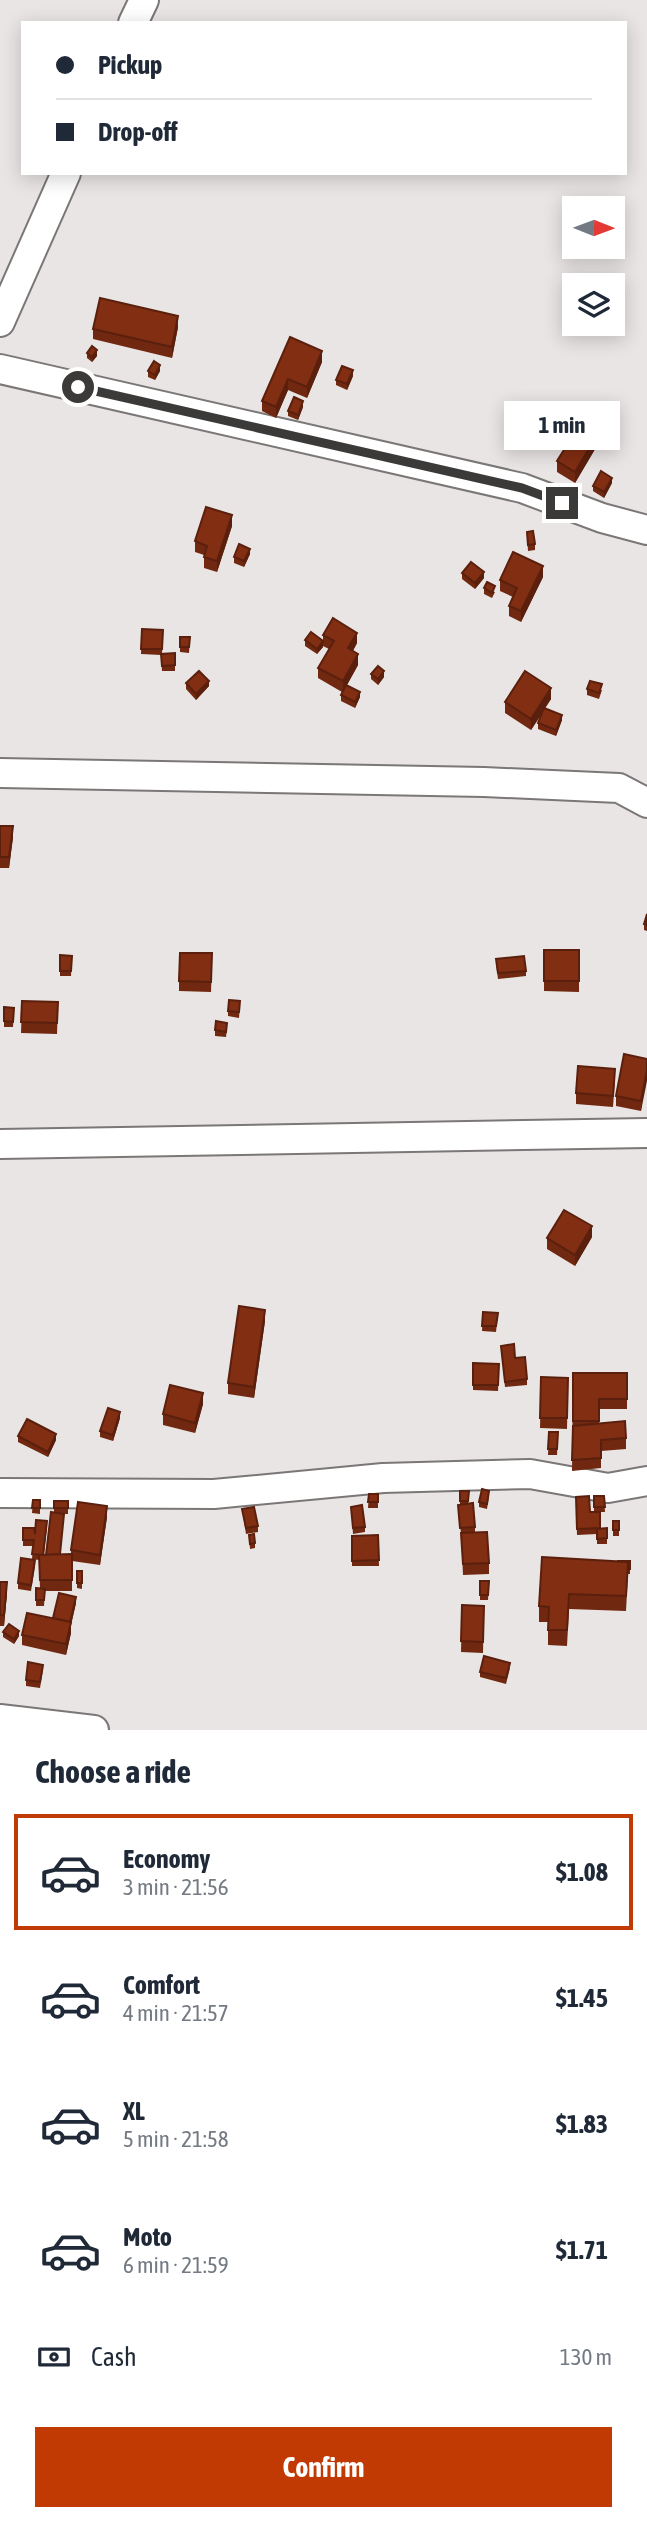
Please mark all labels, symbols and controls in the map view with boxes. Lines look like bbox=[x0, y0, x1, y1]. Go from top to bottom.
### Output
text: Pickup bbox=[98, 50, 162, 80]
text: Drop-off bbox=[98, 117, 178, 147]
north arrow bbox=[562, 196, 625, 259]
map controls bbox=[562, 196, 625, 336]
button: layers bbox=[562, 273, 625, 336]
route start bbox=[62, 371, 94, 403]
callout: 1 min bbox=[504, 402, 620, 450]
text: 1 min bbox=[539, 412, 585, 438]
route end bbox=[546, 487, 578, 519]
text: Choose a ride bbox=[35, 1753, 191, 1790]
icon: car bbox=[39, 1841, 102, 1904]
text: Economy bbox=[123, 1844, 210, 1874]
text: $1.08 bbox=[556, 1857, 608, 1887]
text: 3 min · 21:56 bbox=[123, 1874, 229, 1900]
icon: car bbox=[39, 1967, 102, 2030]
text: Comfort bbox=[123, 1970, 200, 2000]
text: $1.45 bbox=[556, 1983, 608, 2013]
text: 4 min · 21:57 bbox=[123, 2000, 229, 2026]
icon: car bbox=[39, 2093, 102, 2156]
text: XL bbox=[123, 2096, 145, 2126]
text: $1.83 bbox=[556, 2109, 608, 2139]
text: 5 min · 21:58 bbox=[123, 2126, 229, 2152]
icon: car bbox=[39, 2219, 102, 2282]
text: Moto bbox=[123, 2222, 172, 2252]
text: $1.71 bbox=[556, 2235, 608, 2265]
text: 6 min · 21:59 bbox=[123, 2252, 229, 2278]
icon: cash bbox=[35, 2338, 73, 2376]
text: Cash bbox=[91, 2342, 137, 2372]
text: 130 m bbox=[560, 2344, 612, 2370]
button: Confirm bbox=[35, 2427, 612, 2507]

